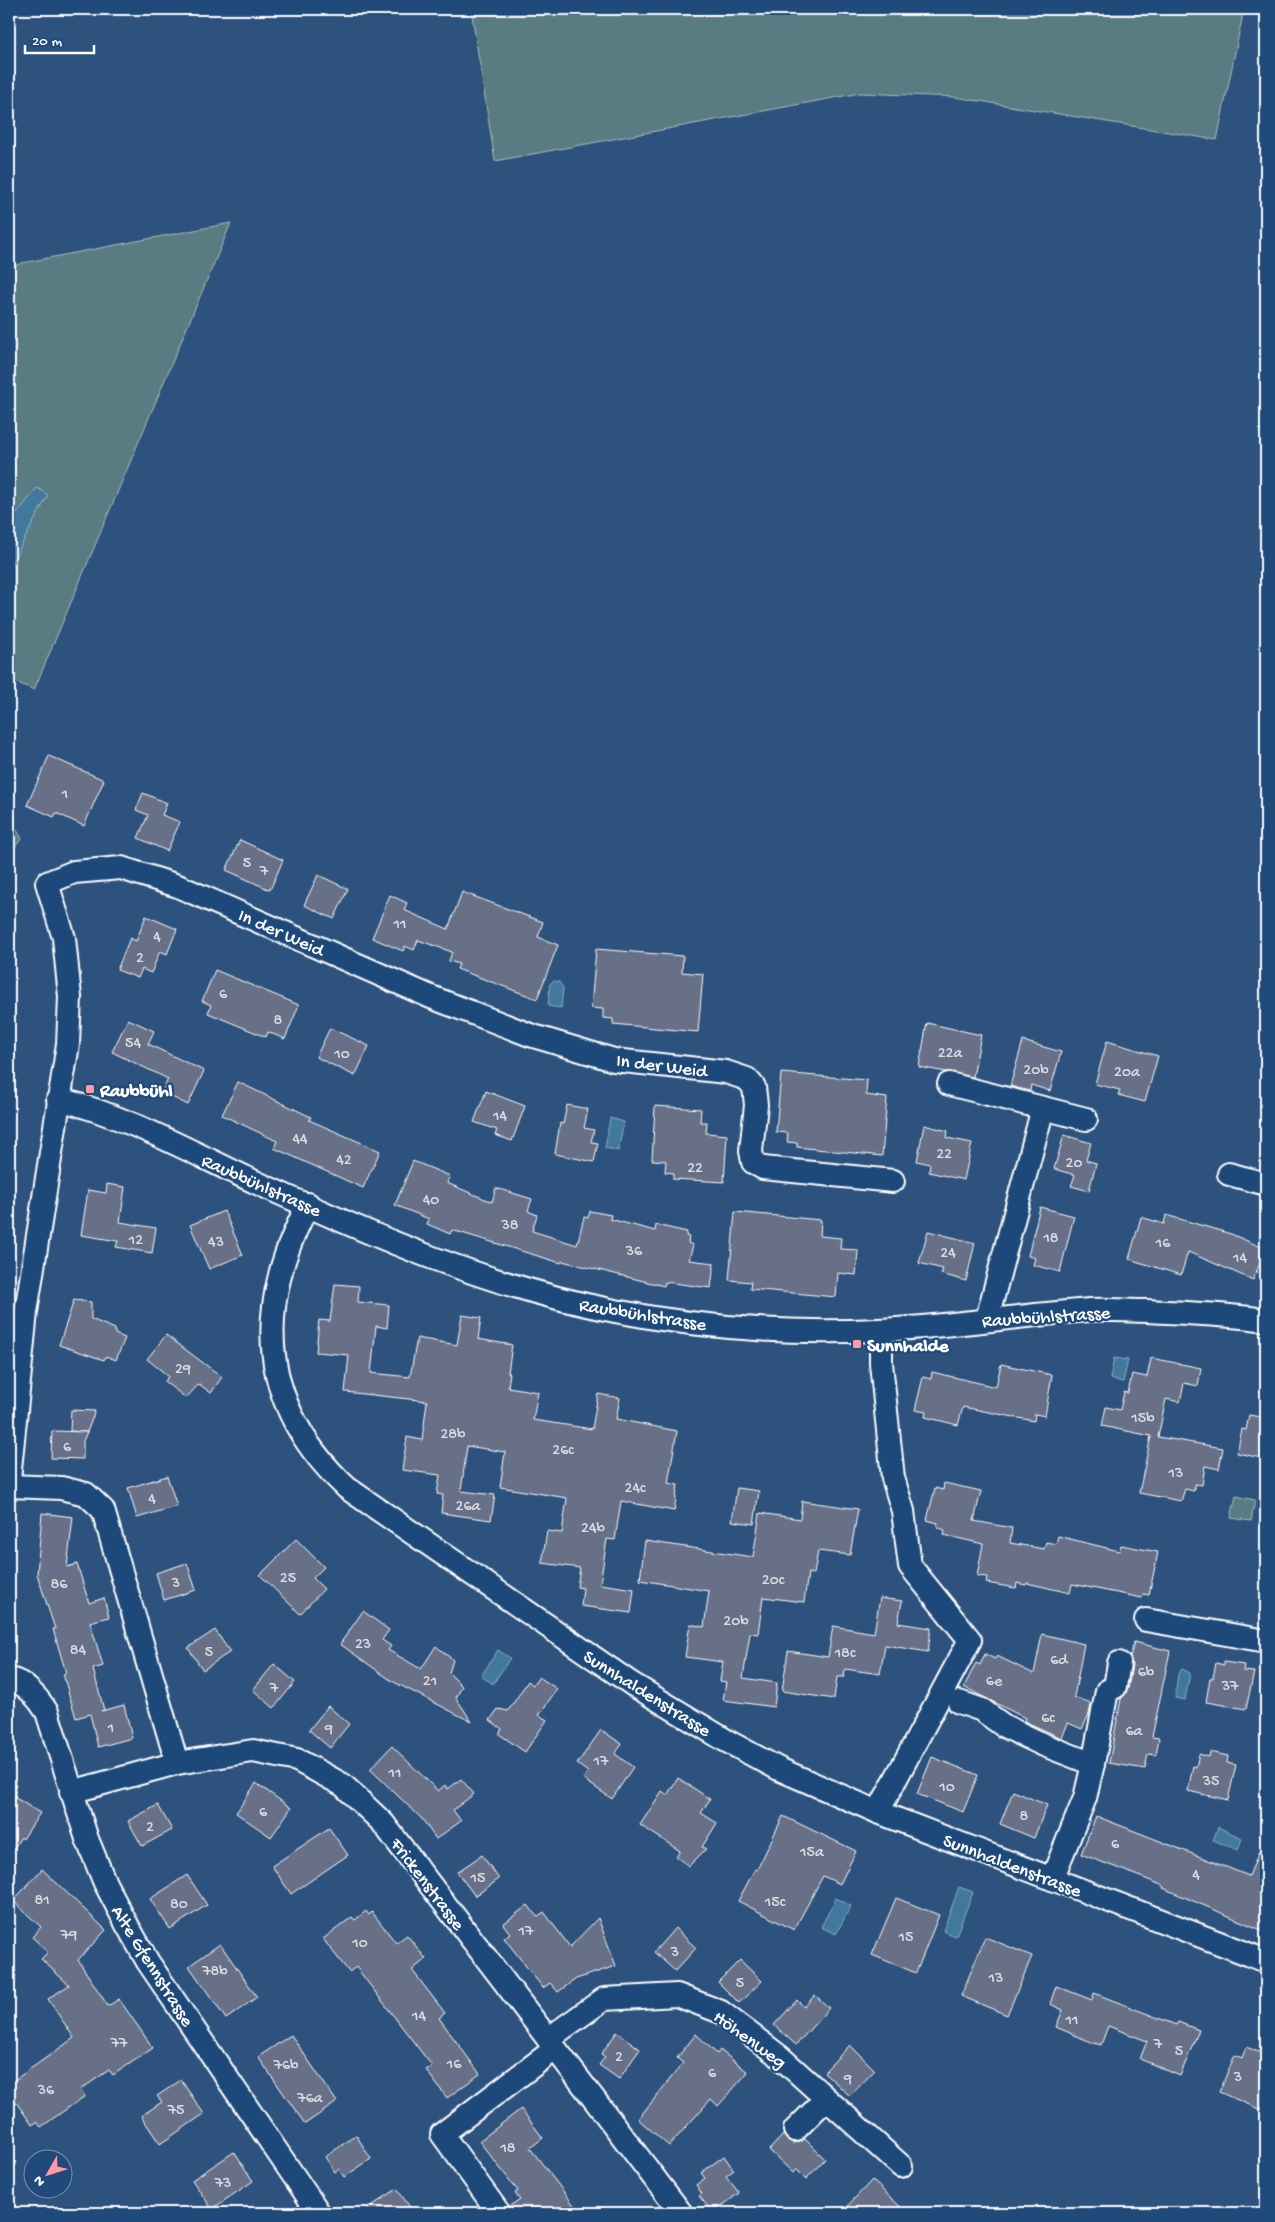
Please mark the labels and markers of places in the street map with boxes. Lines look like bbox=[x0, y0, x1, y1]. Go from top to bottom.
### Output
place label: Raubbühl bbox=[99, 1081, 173, 1104]
marker: Raubbühl bbox=[84, 1083, 96, 1095]
place label: Sunnhalde bbox=[867, 1336, 950, 1359]
marker: Sunnhalde bbox=[851, 1338, 863, 1350]

